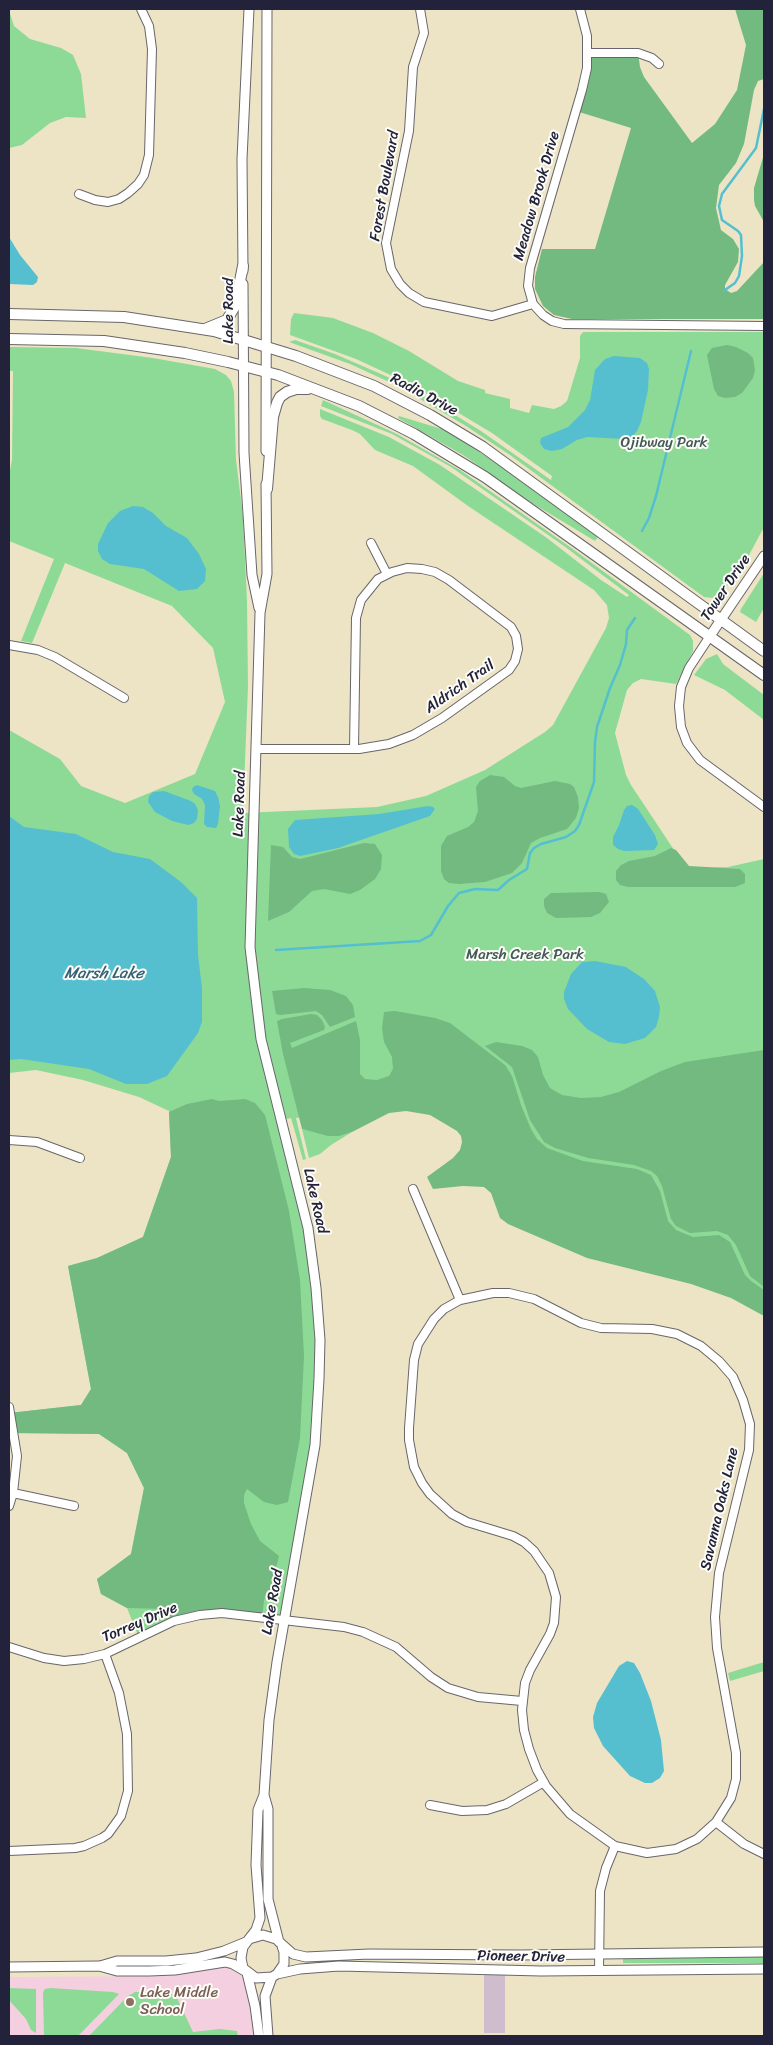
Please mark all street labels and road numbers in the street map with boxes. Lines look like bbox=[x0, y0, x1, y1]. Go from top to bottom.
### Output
street label: Forest Boulevard bbox=[366, 129, 404, 243]
street label: Meadow Brook Drive bbox=[510, 129, 564, 263]
street label: Lake Road bbox=[220, 278, 238, 344]
street label: Radio Drive bbox=[387, 370, 461, 420]
street label: Tower Drive bbox=[697, 551, 755, 625]
street label: Aldrich Trail bbox=[422, 657, 498, 717]
street label: Lake Road bbox=[230, 771, 250, 837]
street label: Lake Road bbox=[299, 1167, 331, 1235]
street label: Savanna Oaks Lane bbox=[697, 1446, 743, 1572]
street label: Lake Road bbox=[258, 1568, 288, 1636]
street label: Torrey Drive bbox=[100, 1599, 180, 1647]
street label: Pioneer Drive bbox=[477, 1947, 565, 1967]

